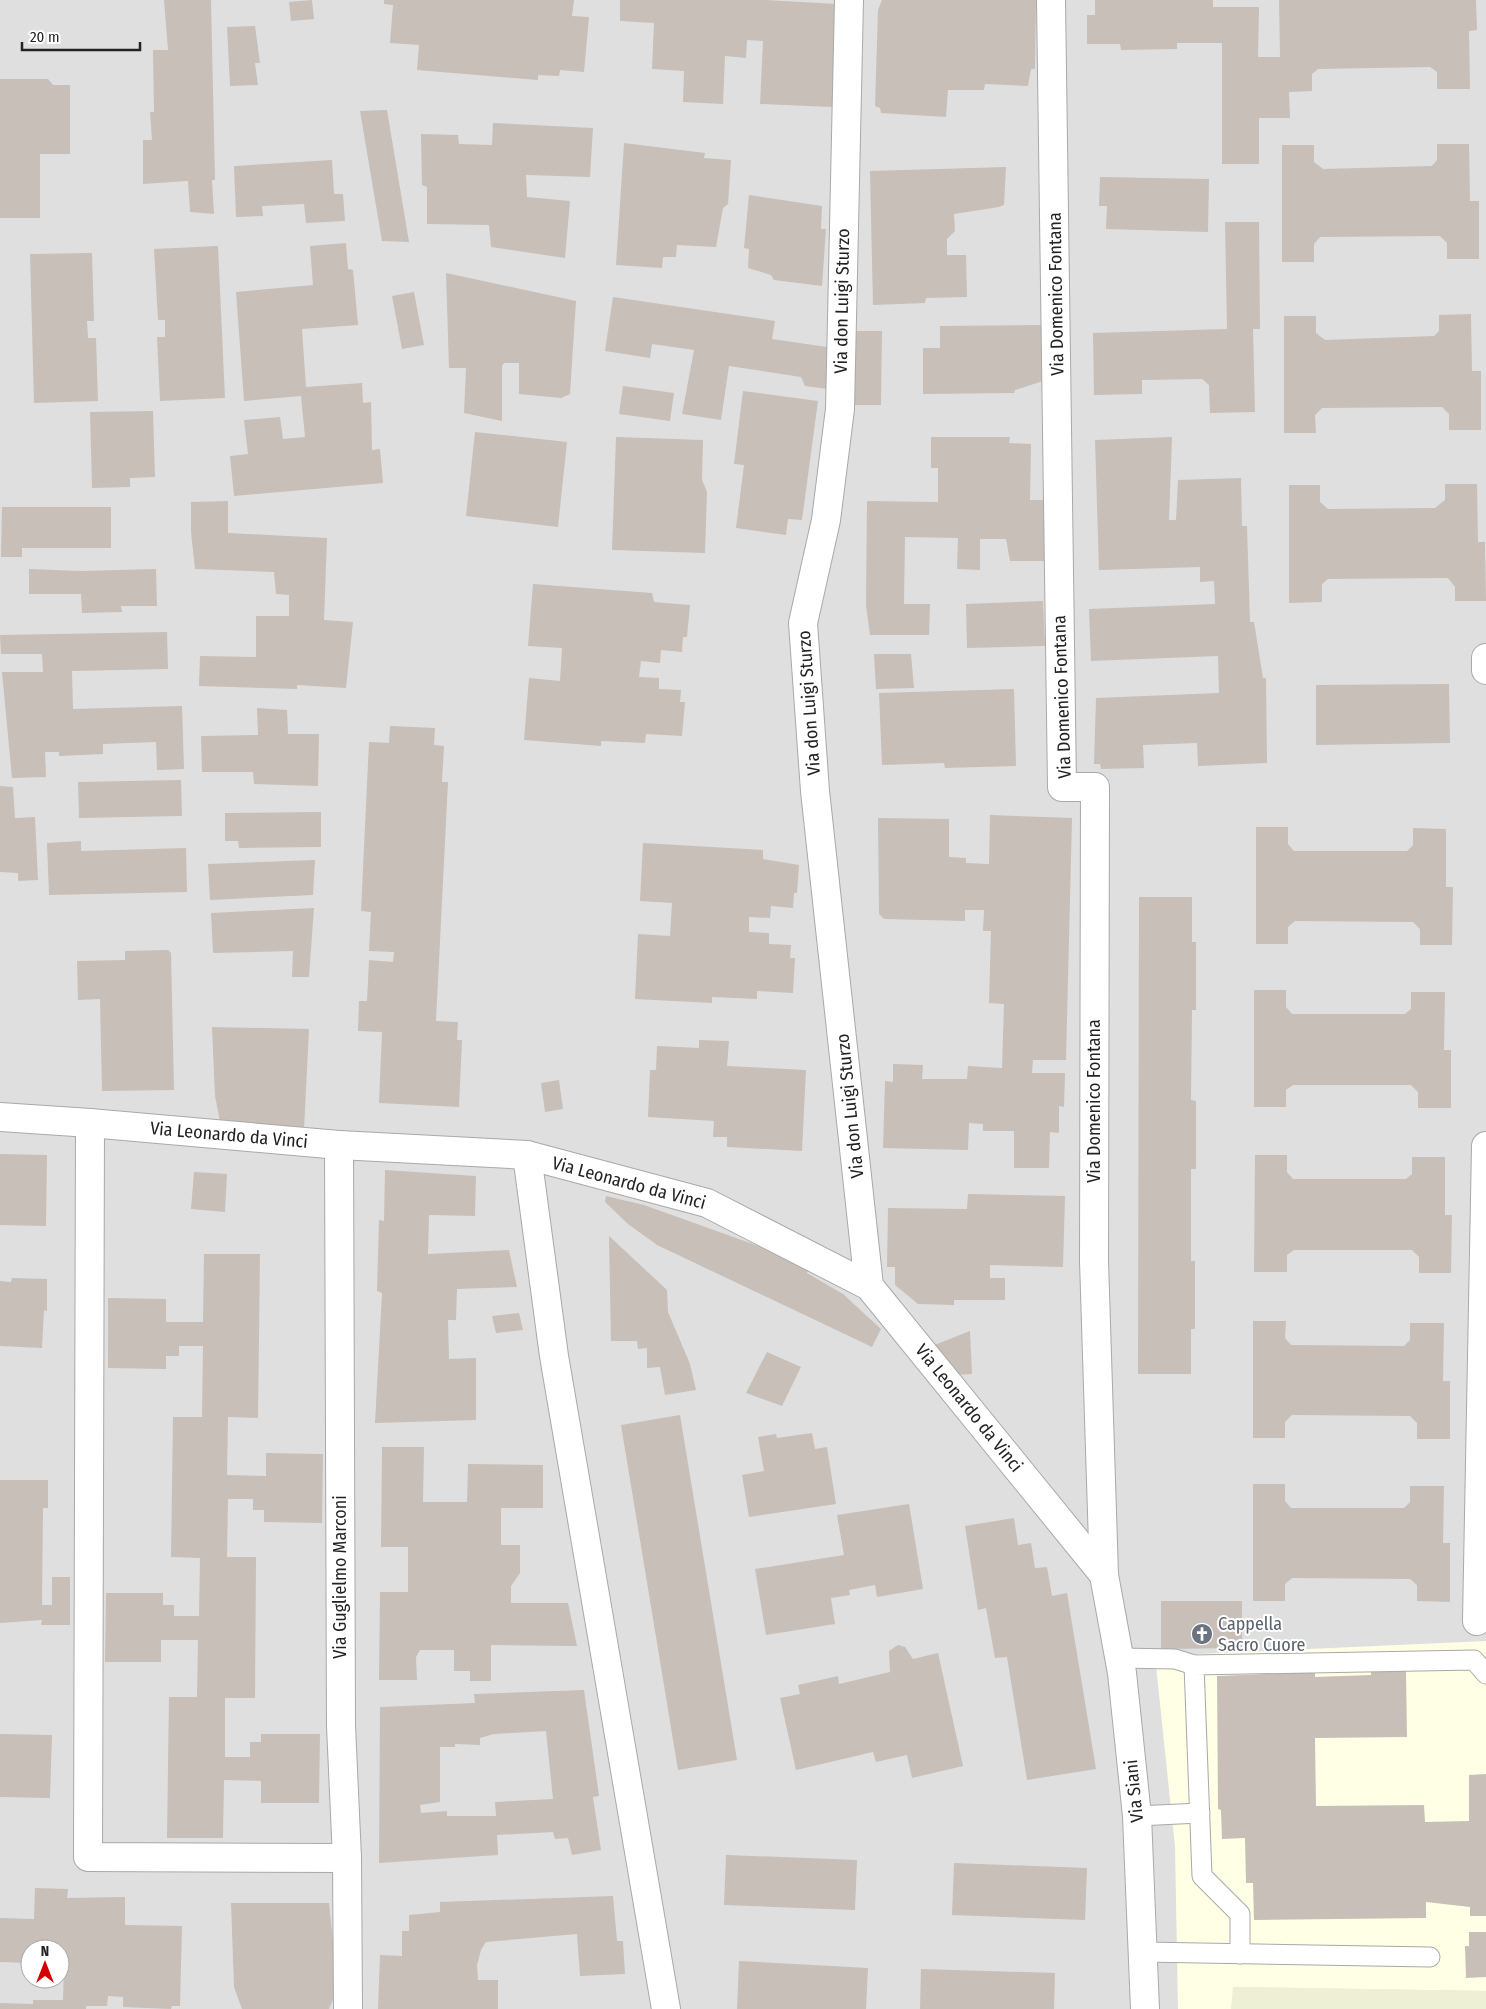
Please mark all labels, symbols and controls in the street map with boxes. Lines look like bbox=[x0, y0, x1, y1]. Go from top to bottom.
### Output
scale bar bbox=[22, 20, 140, 52]
text: 20 m bbox=[30, 28, 60, 46]
street label: Via Domenico Fontana bbox=[1044, 212, 1068, 376]
street label: Via don Luigi Sturzo bbox=[830, 228, 854, 374]
street label: Via Domenico Fontana bbox=[1048, 615, 1076, 779]
street label: Via don Luigi Sturzo bbox=[793, 630, 825, 776]
street label: Via Domenico Fontana bbox=[1083, 1019, 1105, 1183]
street label: Via don Luigi Sturzo bbox=[831, 1033, 869, 1179]
street label: Via Leonardo da Vinci bbox=[149, 1117, 309, 1153]
street label: Via Leonardo da Vinci bbox=[550, 1152, 708, 1214]
street label: Via Leonardo da Vinci bbox=[911, 1340, 1027, 1476]
street label: Via Guglielmo Marconi bbox=[329, 1495, 351, 1659]
place label: Cappella Sacro Cuore bbox=[1218, 1613, 1305, 1656]
church icon: Cappella Sacro Cuore bbox=[1190, 1622, 1214, 1646]
street label: Via Siani bbox=[1120, 1758, 1148, 1824]
north arrow bbox=[20, 1939, 70, 1989]
text: N bbox=[41, 1943, 49, 1960]

